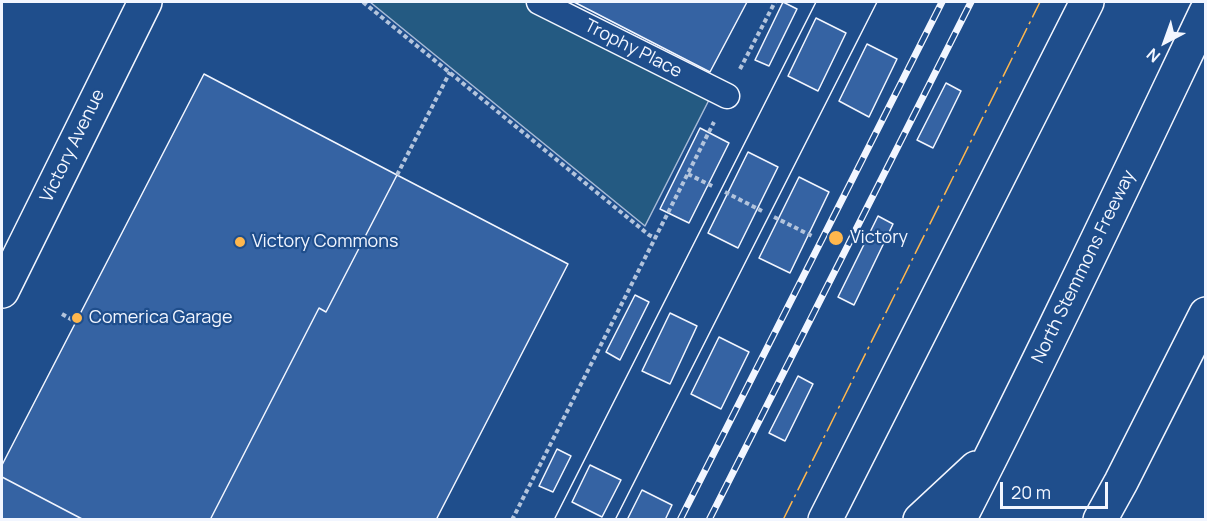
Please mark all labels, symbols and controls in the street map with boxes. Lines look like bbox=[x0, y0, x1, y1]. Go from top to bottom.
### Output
north arrow bbox=[1135, 12, 1195, 72]
street label: Trophy Place bbox=[581, 15, 685, 83]
text: N bbox=[1142, 44, 1165, 68]
street label: Victory Avenue bbox=[36, 86, 110, 206]
street label: North Stemmons Freeway bbox=[1028, 167, 1140, 367]
place label: Victory bbox=[850, 227, 908, 249]
marker: Victory bbox=[827, 229, 845, 247]
place label: Victory Commons bbox=[252, 231, 398, 253]
marker: Victory Commons bbox=[233, 235, 247, 249]
place label: Comerica Garage bbox=[89, 307, 232, 329]
marker: Comerica Garage bbox=[70, 311, 84, 325]
scale bar bbox=[1003, 470, 1111, 508]
text: 20 m bbox=[1011, 480, 1051, 504]

